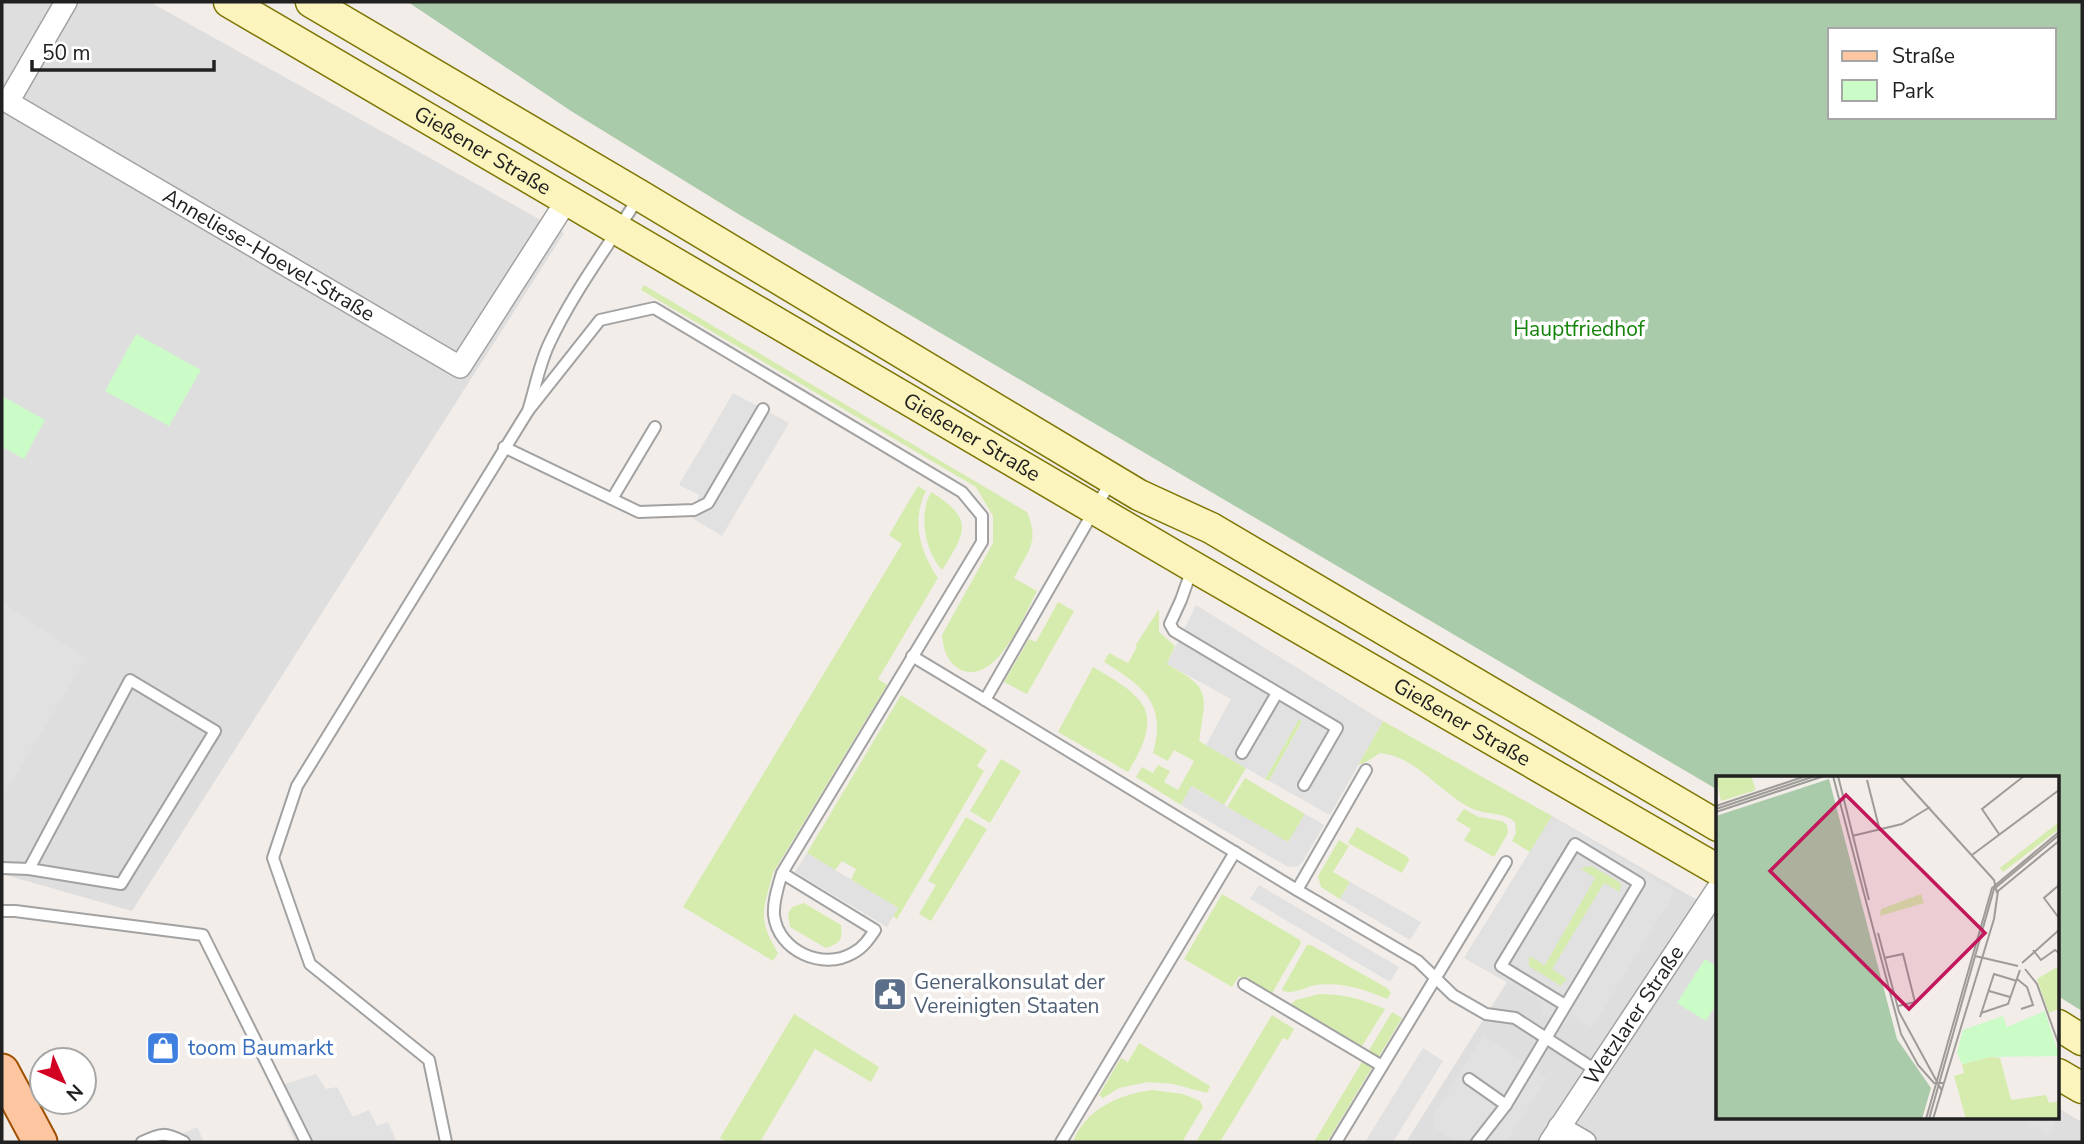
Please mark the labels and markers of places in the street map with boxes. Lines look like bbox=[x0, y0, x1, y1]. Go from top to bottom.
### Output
place label: Generalkonsulat der Vereinigten Staaten bbox=[913, 968, 1106, 1020]
public building icon: Generalkonsulat der Vereinigten Staaten bbox=[871, 975, 909, 1013]
shop icon: toom Baumarkt bbox=[144, 1029, 182, 1067]
place label: toom Baumarkt bbox=[188, 1034, 334, 1062]

